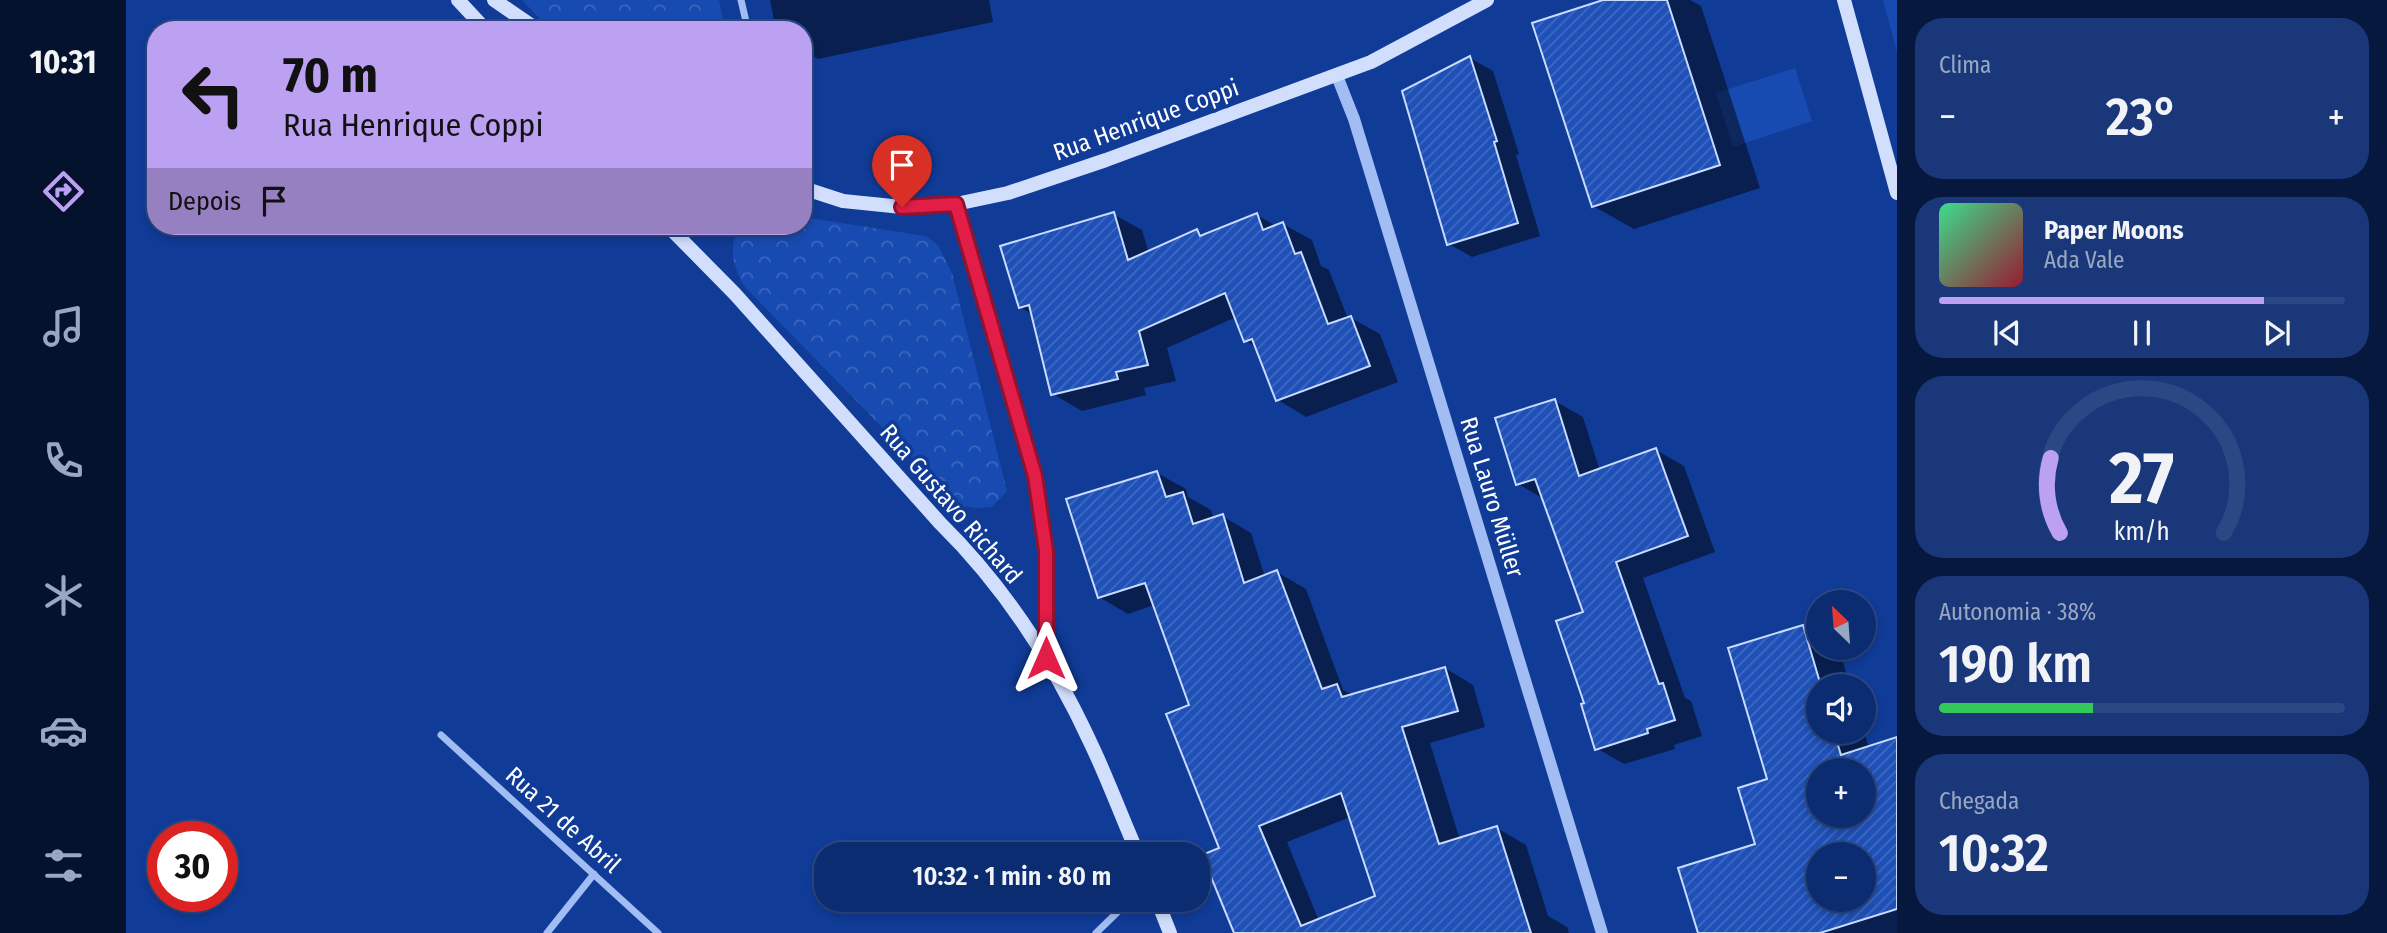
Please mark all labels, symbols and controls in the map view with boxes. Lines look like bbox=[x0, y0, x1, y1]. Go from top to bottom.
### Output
text: 10:31 bbox=[30, 43, 96, 81]
text: 70 m bbox=[283, 46, 378, 105]
icon: left bbox=[168, 49, 259, 140]
text: Clima bbox=[1939, 51, 1991, 79]
street label: Rua Henrique Coppi bbox=[1049, 73, 1243, 167]
text: 23° bbox=[2106, 86, 2178, 149]
text: − bbox=[1939, 94, 1956, 140]
text: + bbox=[2328, 94, 2345, 140]
text: Rua Henrique Coppi bbox=[283, 106, 543, 144]
pin bbox=[872, 135, 932, 207]
icon: arrive bbox=[883, 146, 921, 184]
icon: directions bbox=[39, 167, 88, 216]
icon: arrive bbox=[255, 182, 293, 220]
text: Depois bbox=[168, 186, 241, 217]
text: Paper Moons bbox=[2044, 215, 2184, 246]
text: Ada Vale bbox=[2044, 246, 2124, 274]
icon: music bbox=[39, 302, 88, 351]
icon: previous bbox=[1988, 314, 2026, 352]
icon: pause bbox=[2123, 314, 2161, 352]
icon: next bbox=[2258, 314, 2296, 352]
street label: Rua Lauro Müller bbox=[1454, 413, 1530, 581]
street label: Rua Gustavo Richard bbox=[874, 419, 1028, 589]
text: 27 bbox=[2109, 435, 2174, 522]
icon: phone bbox=[39, 436, 88, 485]
text: km/h bbox=[2114, 516, 2170, 546]
icon: climate bbox=[39, 571, 88, 620]
north arrow bbox=[1806, 590, 1876, 660]
map controls bbox=[1806, 590, 1876, 912]
text: Autonomia · 38% bbox=[1939, 598, 2096, 626]
position arrow bbox=[1009, 621, 1083, 695]
text: 190 km bbox=[1939, 633, 2092, 696]
button: sound bbox=[1806, 674, 1876, 744]
icon: car bbox=[39, 706, 88, 755]
button: + bbox=[1806, 758, 1876, 828]
street label: Rua 21 de Abril bbox=[500, 761, 626, 879]
text: Chegada bbox=[1939, 787, 2019, 815]
speed limit sign: 30 bbox=[147, 821, 238, 912]
text: 10:32 bbox=[1939, 822, 2049, 885]
icon: filters bbox=[39, 841, 88, 890]
button: − bbox=[1806, 842, 1876, 912]
text: 10:32 · 1 min · 80 m bbox=[913, 861, 1111, 892]

